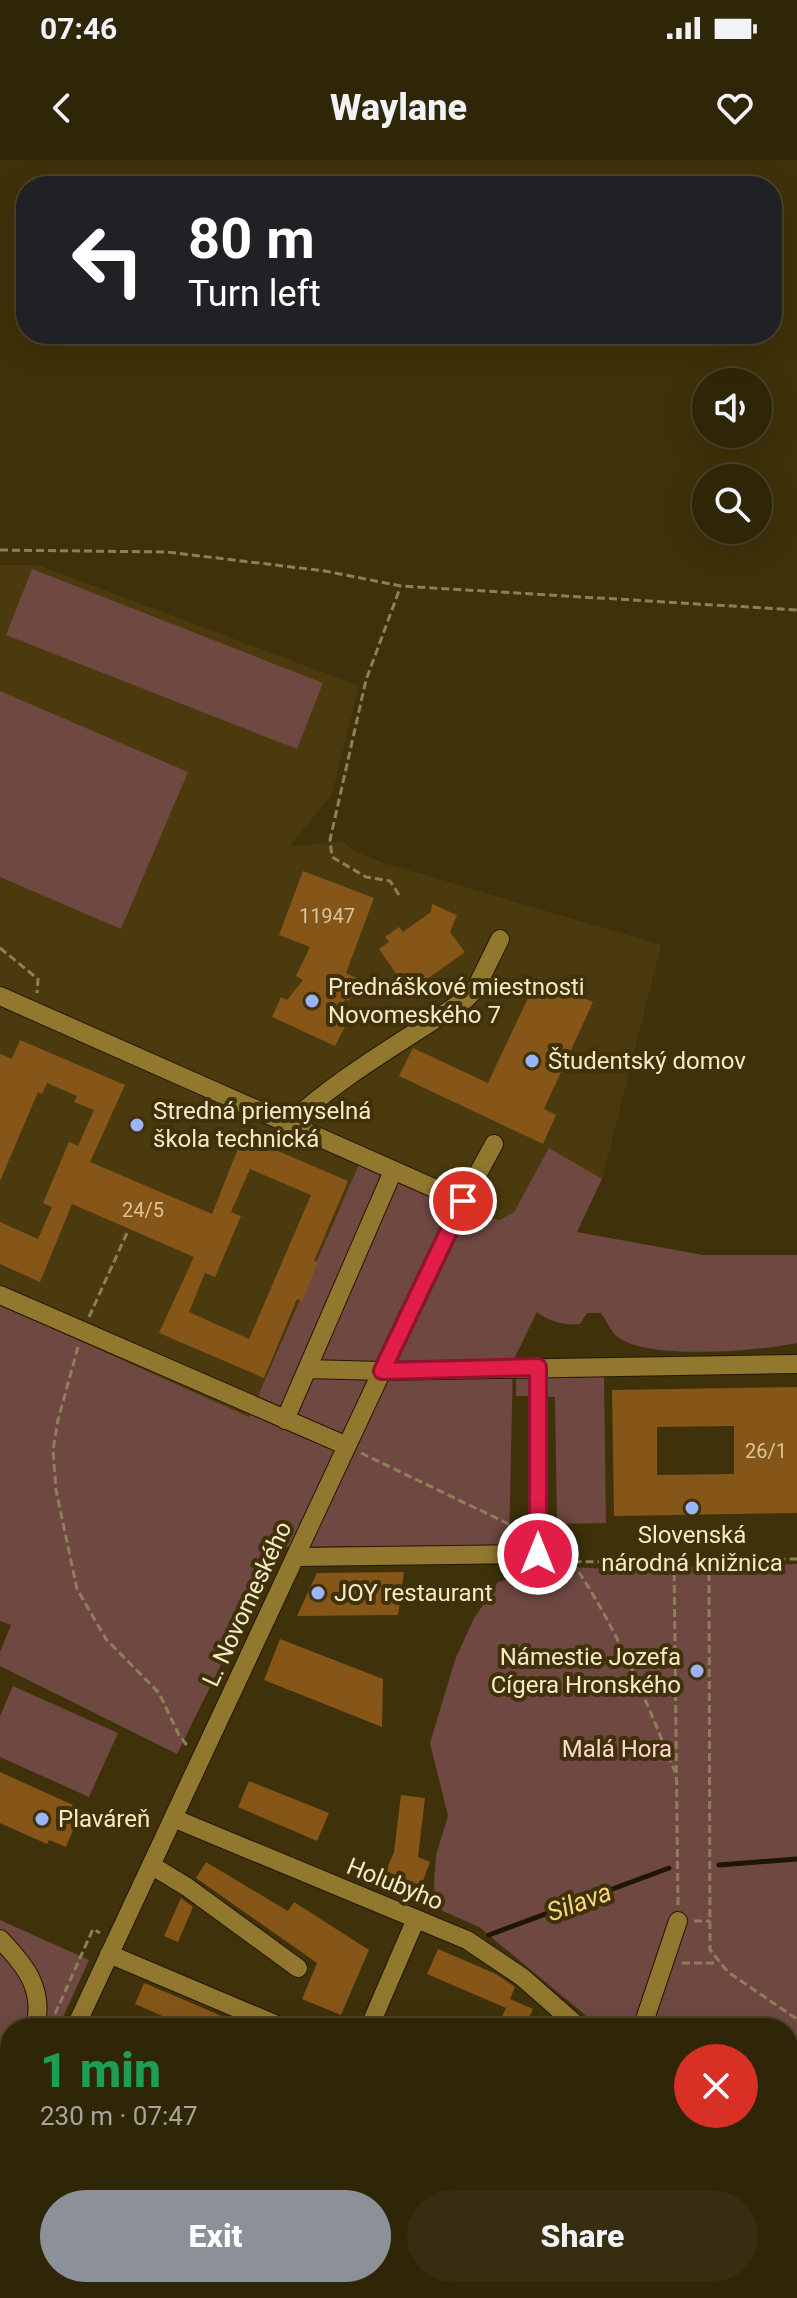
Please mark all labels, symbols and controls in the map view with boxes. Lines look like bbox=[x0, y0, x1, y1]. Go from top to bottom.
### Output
text: 07:46 bbox=[40, 11, 117, 46]
icon: back bbox=[40, 86, 84, 130]
icon: heart bbox=[713, 86, 757, 130]
text: Waylane bbox=[330, 87, 467, 129]
text: 80 m bbox=[188, 206, 315, 272]
icon: left bbox=[56, 208, 160, 312]
text: Turn left bbox=[188, 273, 321, 315]
map controls bbox=[692, 368, 772, 544]
button: sound bbox=[692, 368, 772, 448]
button: search bbox=[692, 464, 772, 544]
house number: 11947 bbox=[299, 904, 355, 928]
place label: Prednáškové miestnosti Novomeského 7 bbox=[328, 973, 585, 1029]
marker: Prednáškové miestnosti Novomeského 7 bbox=[303, 992, 321, 1010]
place label: Študentský domov bbox=[548, 1047, 746, 1075]
marker: Študentský domov bbox=[523, 1052, 541, 1070]
place label: Stredná priemyselná škola technická bbox=[153, 1097, 371, 1153]
marker: Stredná priemyselná škola technická bbox=[128, 1116, 146, 1134]
pin bbox=[429, 1167, 497, 1235]
icon: arrive bbox=[441, 1179, 485, 1223]
house number: 24/5 bbox=[122, 1198, 164, 1222]
house number: 26/1 bbox=[745, 1439, 787, 1463]
marker: Slovenská národná knižnica bbox=[683, 1499, 701, 1517]
position arrow bbox=[496, 1512, 580, 1596]
street label: L. Novomeského bbox=[197, 1517, 297, 1691]
place label: Slovenská národná knižnica bbox=[601, 1521, 783, 1577]
place label: JOY restaurant bbox=[334, 1579, 493, 1607]
marker: JOY restaurant bbox=[309, 1584, 327, 1602]
place label: Námestie Jozefa Cígera Hronského bbox=[491, 1643, 681, 1699]
marker: Námestie Jozefa Cígera Hronského bbox=[688, 1662, 706, 1680]
park label: Malá Hora bbox=[562, 1735, 672, 1763]
place label: Plaváreň bbox=[58, 1805, 150, 1833]
marker: Plaváreň bbox=[33, 1810, 51, 1828]
street label: Holubyho bbox=[343, 1852, 447, 1916]
water label: Silava bbox=[543, 1877, 615, 1927]
text: 1 min bbox=[40, 2042, 161, 2099]
button: close bbox=[674, 2044, 758, 2128]
text: 230 m · 07:47 bbox=[40, 2101, 198, 2131]
button: Exit bbox=[40, 2190, 391, 2282]
button: Share bbox=[407, 2190, 758, 2282]

